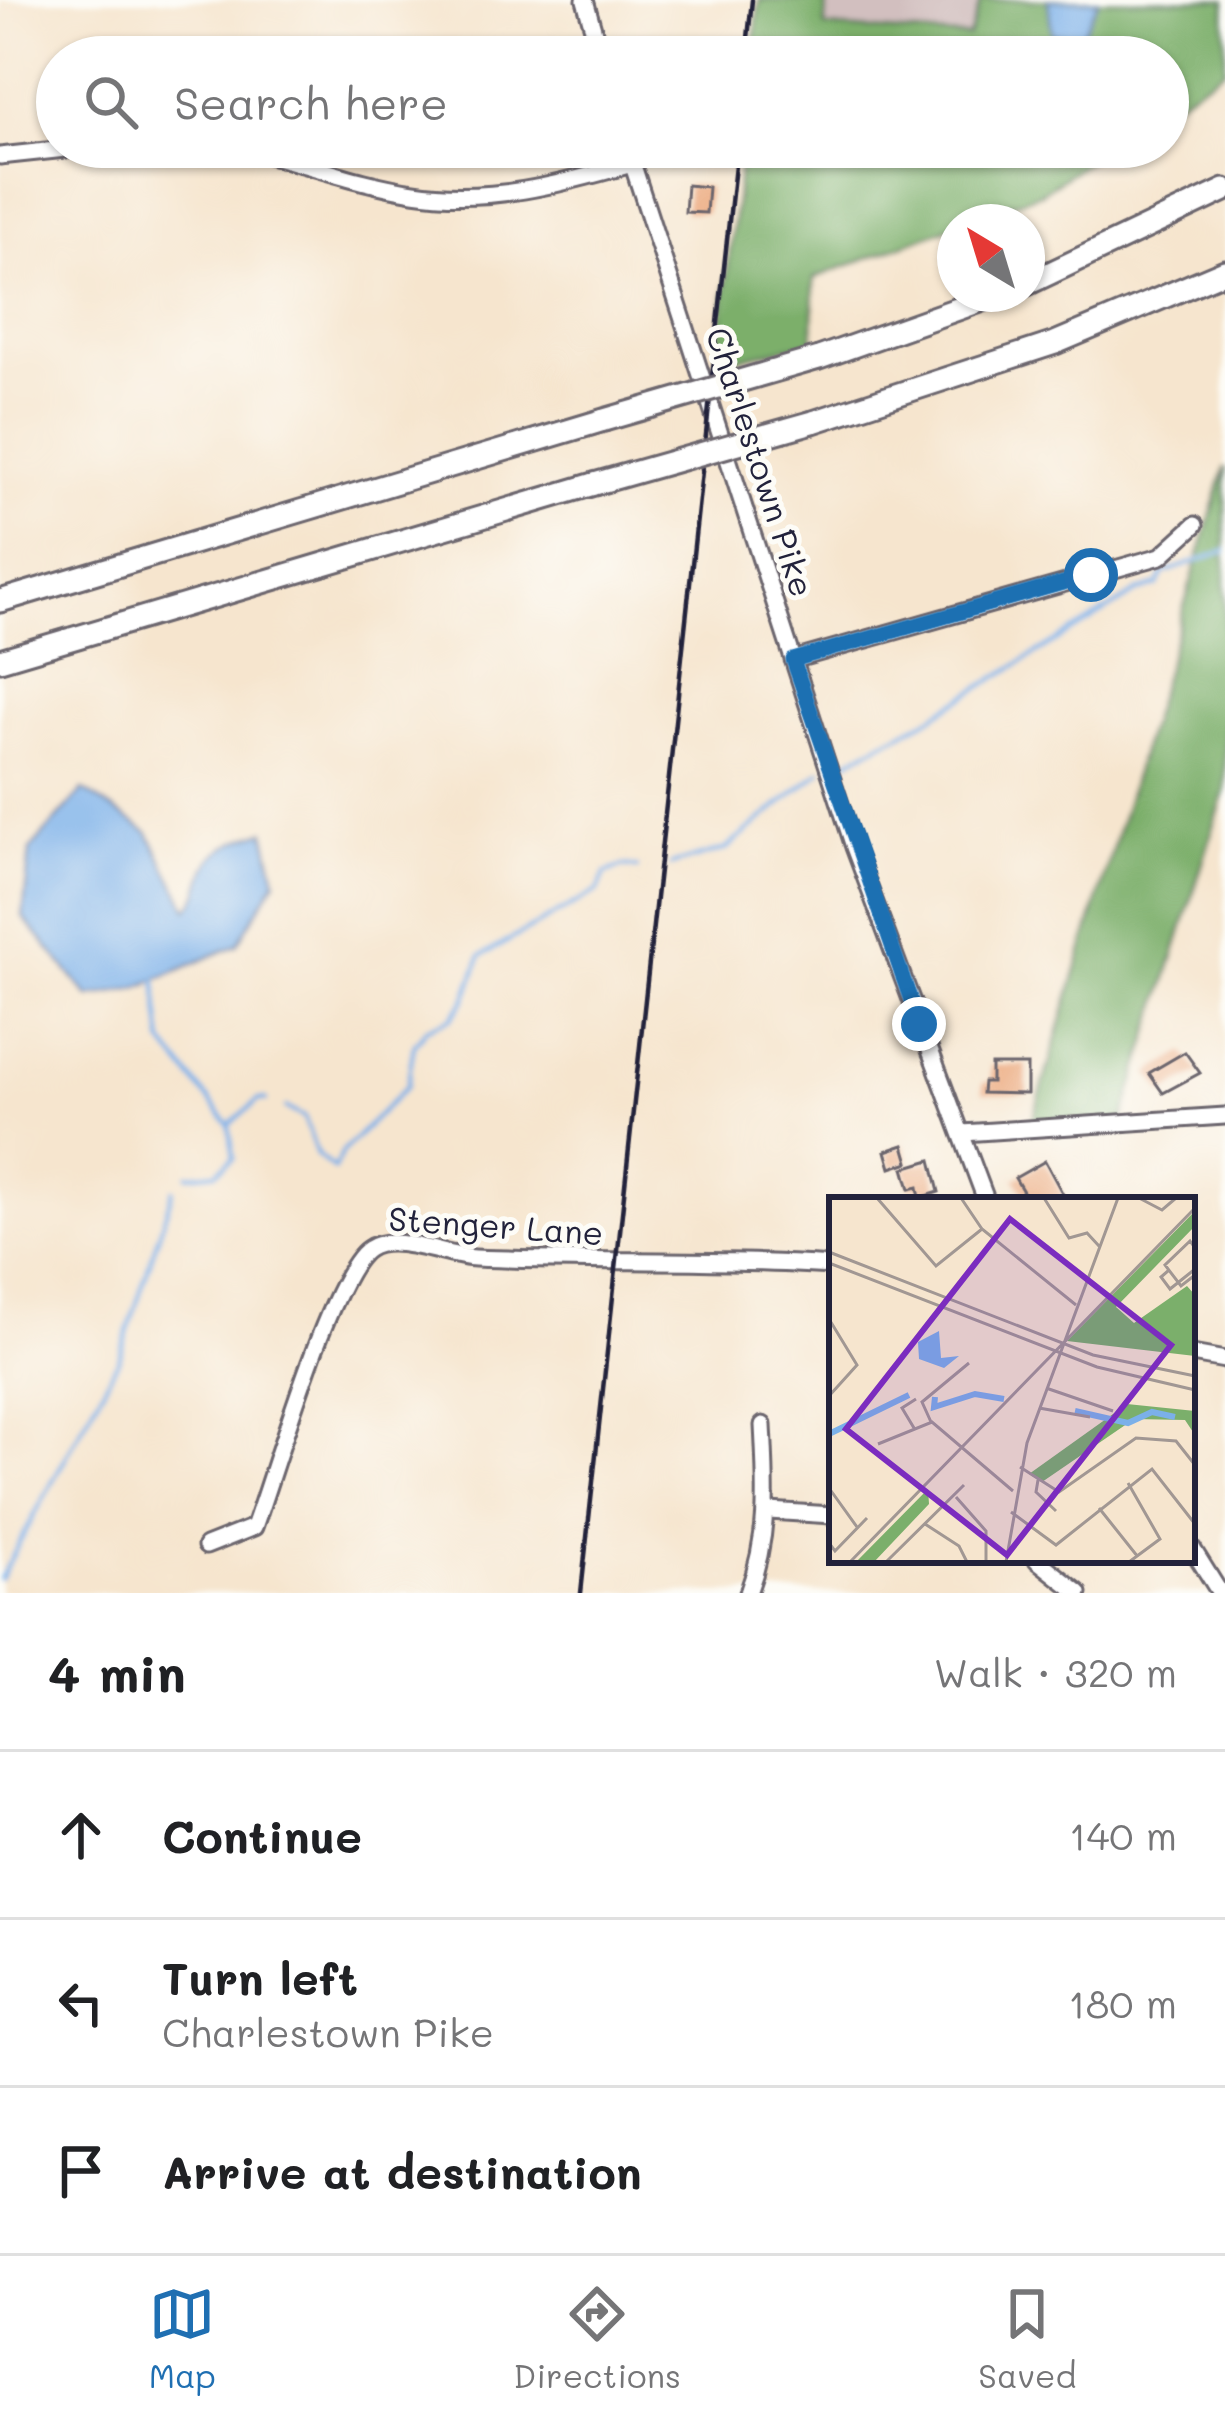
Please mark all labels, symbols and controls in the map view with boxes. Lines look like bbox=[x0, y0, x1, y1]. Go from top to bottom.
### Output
search box bbox=[36, 36, 1189, 168]
icon: search bbox=[78, 69, 144, 135]
text: Search here bbox=[174, 73, 448, 131]
north arrow bbox=[937, 204, 1045, 312]
street label: Charlestown Pike bbox=[698, 321, 825, 602]
route start bbox=[1064, 548, 1118, 602]
route end bbox=[892, 997, 946, 1051]
street label: Stenger Lane bbox=[387, 1196, 605, 1253]
inset map bbox=[829, 1197, 1195, 1563]
text: 4 min bbox=[48, 1638, 186, 1705]
text: Walk · 320 m bbox=[934, 1646, 1177, 1697]
icon: ahead bbox=[48, 1802, 114, 1868]
text: Continue bbox=[162, 1806, 362, 1864]
text: 140 m bbox=[1069, 1809, 1177, 1860]
text: Turn left bbox=[162, 1948, 358, 2006]
icon: left bbox=[48, 1970, 114, 2036]
text: 180 m bbox=[1068, 1977, 1177, 2028]
text: Charlestown Pike bbox=[162, 2006, 494, 2057]
icon: arrive bbox=[48, 2138, 114, 2204]
text: Arrive at destination bbox=[162, 2142, 642, 2200]
tab: Map bbox=[149, 2281, 216, 2396]
tab: Directions bbox=[513, 2281, 681, 2396]
tab: Saved bbox=[978, 2281, 1076, 2396]

